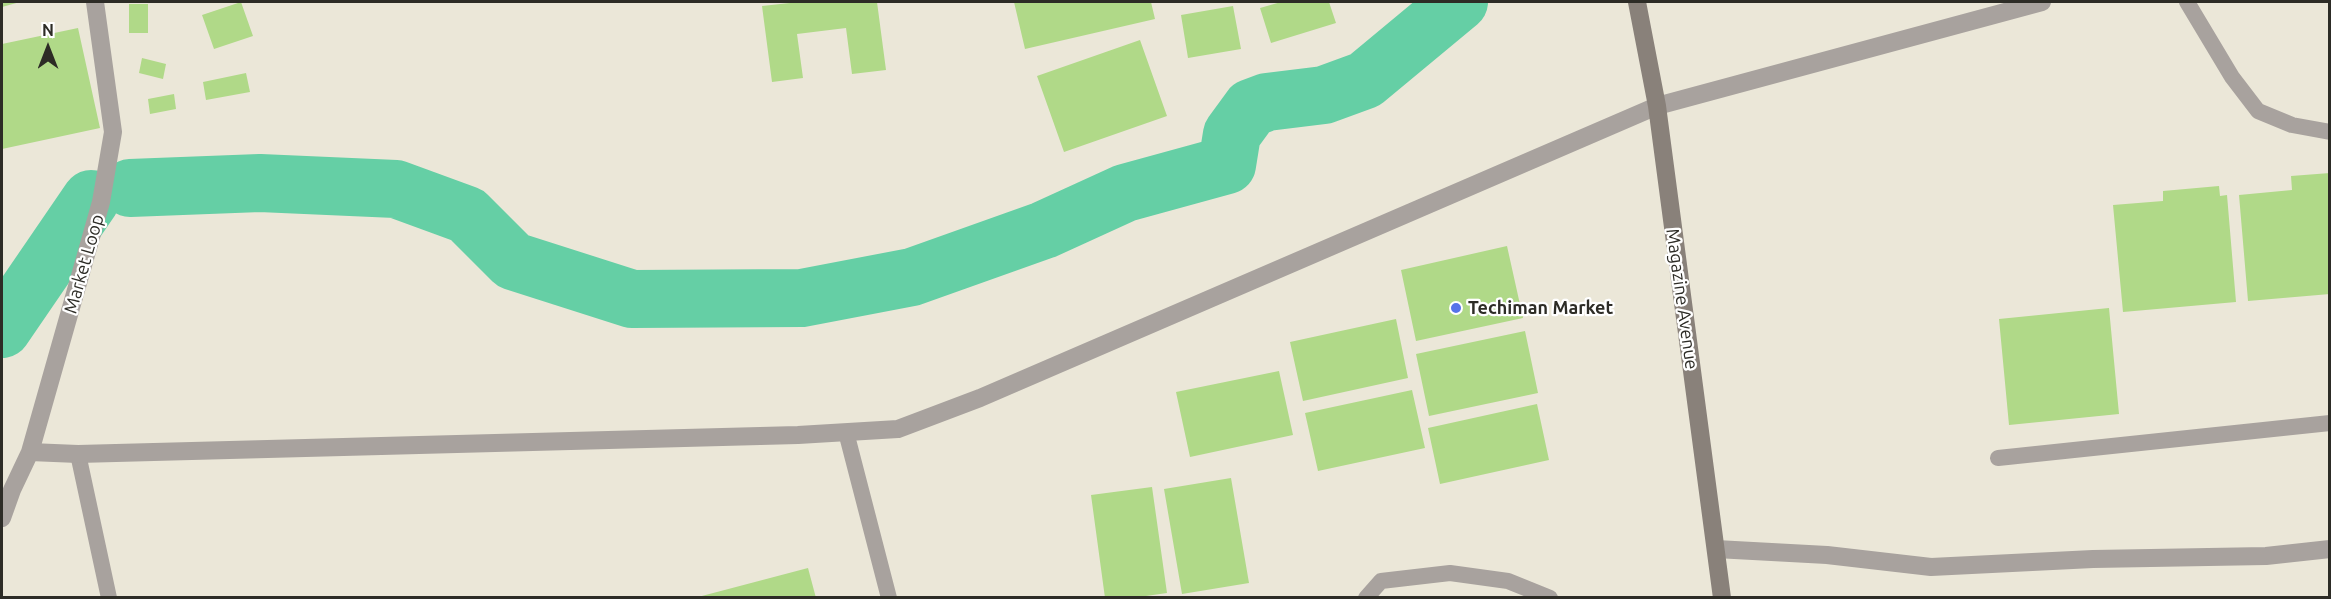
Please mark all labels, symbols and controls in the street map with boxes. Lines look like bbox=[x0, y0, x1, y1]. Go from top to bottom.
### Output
north arrow bbox=[18, 18, 78, 78]
text: N bbox=[42, 21, 54, 39]
street label: Market Loop bbox=[60, 212, 108, 316]
street label: Magazine Avenue bbox=[1661, 227, 1703, 371]
place label: Techiman Market bbox=[1468, 297, 1613, 319]
marker: Techiman Market bbox=[1449, 301, 1463, 315]

